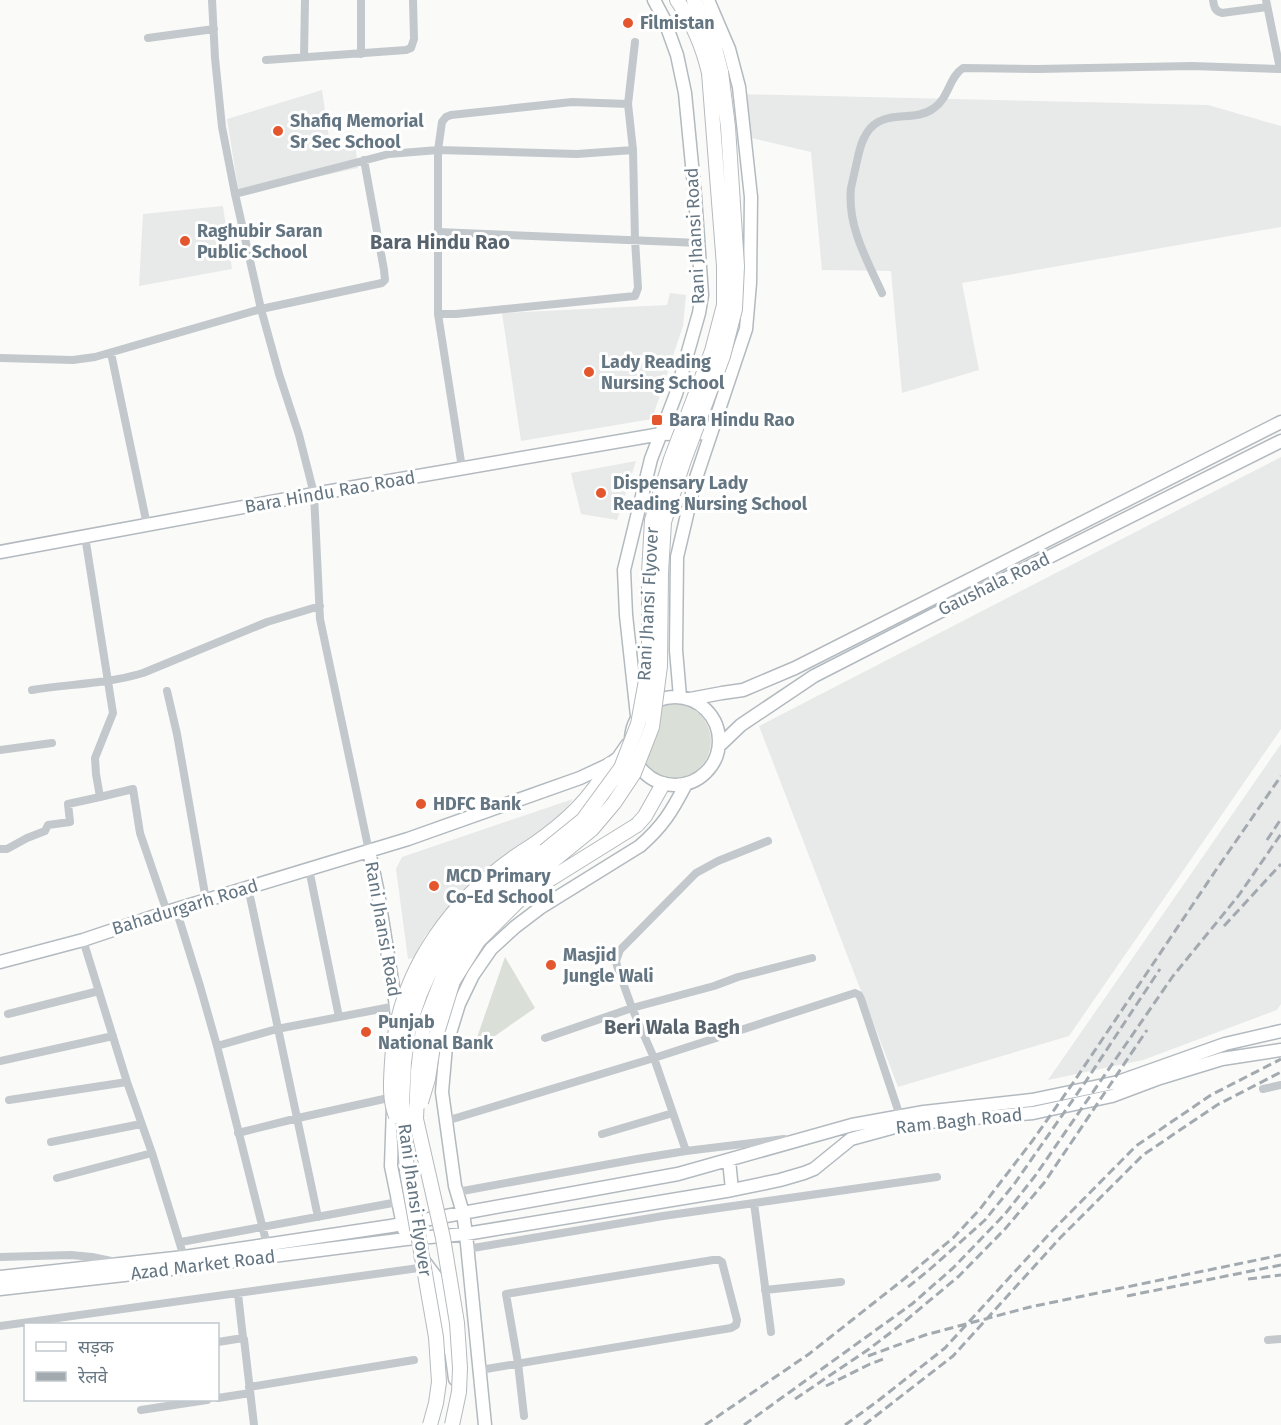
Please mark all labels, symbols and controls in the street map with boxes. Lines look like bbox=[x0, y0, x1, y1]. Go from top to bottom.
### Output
place label: Filmistan bbox=[640, 12, 715, 34]
marker: Filmistan bbox=[621, 16, 635, 30]
place label: Shafiq Memorial Sr Sec School bbox=[290, 110, 424, 153]
marker: Shafiq Memorial Sr Sec School bbox=[271, 124, 285, 138]
street label: Rani Jhansi Road bbox=[680, 167, 710, 305]
place label: Raghubir Saran Public School bbox=[197, 220, 323, 263]
district label: Bara Hindu Rao bbox=[370, 230, 510, 254]
marker: Raghubir Saran Public School bbox=[178, 234, 192, 248]
place label: Lady Reading Nursing School bbox=[601, 351, 725, 394]
marker: Lady Reading Nursing School bbox=[582, 365, 596, 379]
place label: Bara Hindu Rao bbox=[669, 409, 795, 431]
marker: Bara Hindu Rao bbox=[650, 413, 664, 427]
street label: Bara Hindu Rao Road bbox=[243, 466, 417, 518]
place label: Dispensary Lady Reading Nursing School bbox=[613, 472, 808, 515]
marker: Dispensary Lady Reading Nursing School bbox=[594, 486, 608, 500]
street label: Rani Jhansi Flyover bbox=[633, 526, 663, 681]
street label: Gaushala Road bbox=[935, 547, 1053, 621]
place label: HDFC Bank bbox=[433, 793, 522, 815]
marker: HDFC Bank bbox=[414, 797, 428, 811]
street label: Rani Jhansi Road bbox=[360, 860, 406, 998]
place label: MCD Primary Co-Ed School bbox=[446, 865, 554, 908]
street label: Bahadurgarh Road bbox=[109, 874, 261, 940]
marker: MCD Primary Co-Ed School bbox=[427, 879, 441, 893]
place label: Masjid Jungle Wali bbox=[562, 944, 654, 987]
marker: Masjid Jungle Wali bbox=[544, 958, 558, 972]
place label: Punjab National Bank bbox=[378, 1011, 494, 1054]
district label: Beri Wala Bagh bbox=[604, 1015, 740, 1039]
marker: Punjab National Bank bbox=[359, 1025, 373, 1039]
street label: Ram Bagh Road bbox=[894, 1103, 1024, 1139]
street label: Rani Jhansi Flyover bbox=[393, 1122, 437, 1278]
street label: Azad Market Road bbox=[129, 1245, 277, 1285]
legend bbox=[24, 1323, 219, 1401]
text: सड़क bbox=[78, 1336, 115, 1358]
text: रेलवे bbox=[77, 1366, 109, 1388]

